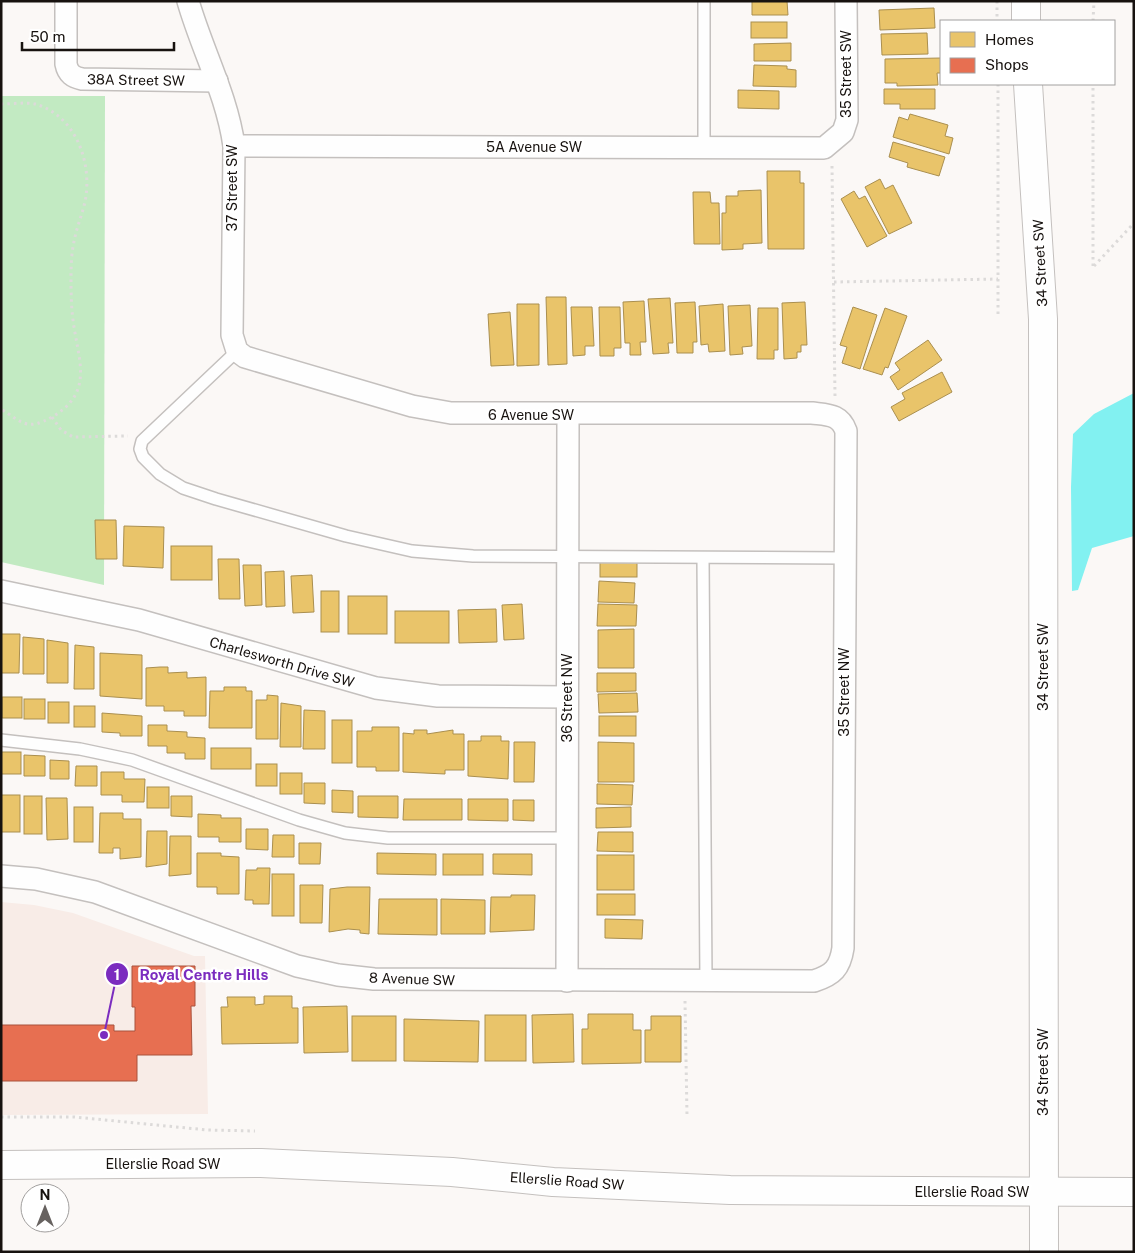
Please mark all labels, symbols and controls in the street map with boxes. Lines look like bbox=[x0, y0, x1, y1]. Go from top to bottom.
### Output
scale bar bbox=[22, 20, 175, 52]
legend bbox=[940, 20, 1115, 85]
text: 50 m bbox=[30, 28, 65, 45]
street label: 35 Street SW bbox=[838, 29, 854, 118]
text: Homes bbox=[985, 31, 1034, 48]
text: Shops bbox=[985, 56, 1029, 73]
street label: 38A Street SW bbox=[87, 71, 186, 89]
street label: 5A Avenue SW bbox=[486, 139, 583, 155]
street label: 37 Street SW bbox=[224, 144, 240, 232]
street label: 34 Street SW bbox=[1030, 218, 1050, 307]
street label: 6 Avenue SW bbox=[488, 407, 575, 423]
street label: 34 Street SW bbox=[1035, 622, 1051, 711]
street label: Charlesworth Drive SW bbox=[208, 634, 357, 691]
street label: 35 Street NW bbox=[836, 647, 852, 737]
street label: 36 Street NW bbox=[559, 653, 575, 743]
callout: Royal Centre Hills bbox=[105, 959, 279, 989]
text: 1 bbox=[114, 966, 120, 983]
text: Royal Centre Hills bbox=[139, 966, 269, 983]
street label: 8 Avenue SW bbox=[369, 969, 456, 989]
street label: 34 Street SW bbox=[1035, 1027, 1051, 1116]
street label: Ellerslie Road SW bbox=[106, 1156, 221, 1172]
street label: Ellerslie Road SW bbox=[509, 1169, 625, 1193]
north arrow bbox=[20, 1183, 70, 1233]
street label: Ellerslie Road SW bbox=[915, 1184, 1030, 1200]
text: N bbox=[40, 1187, 50, 1203]

